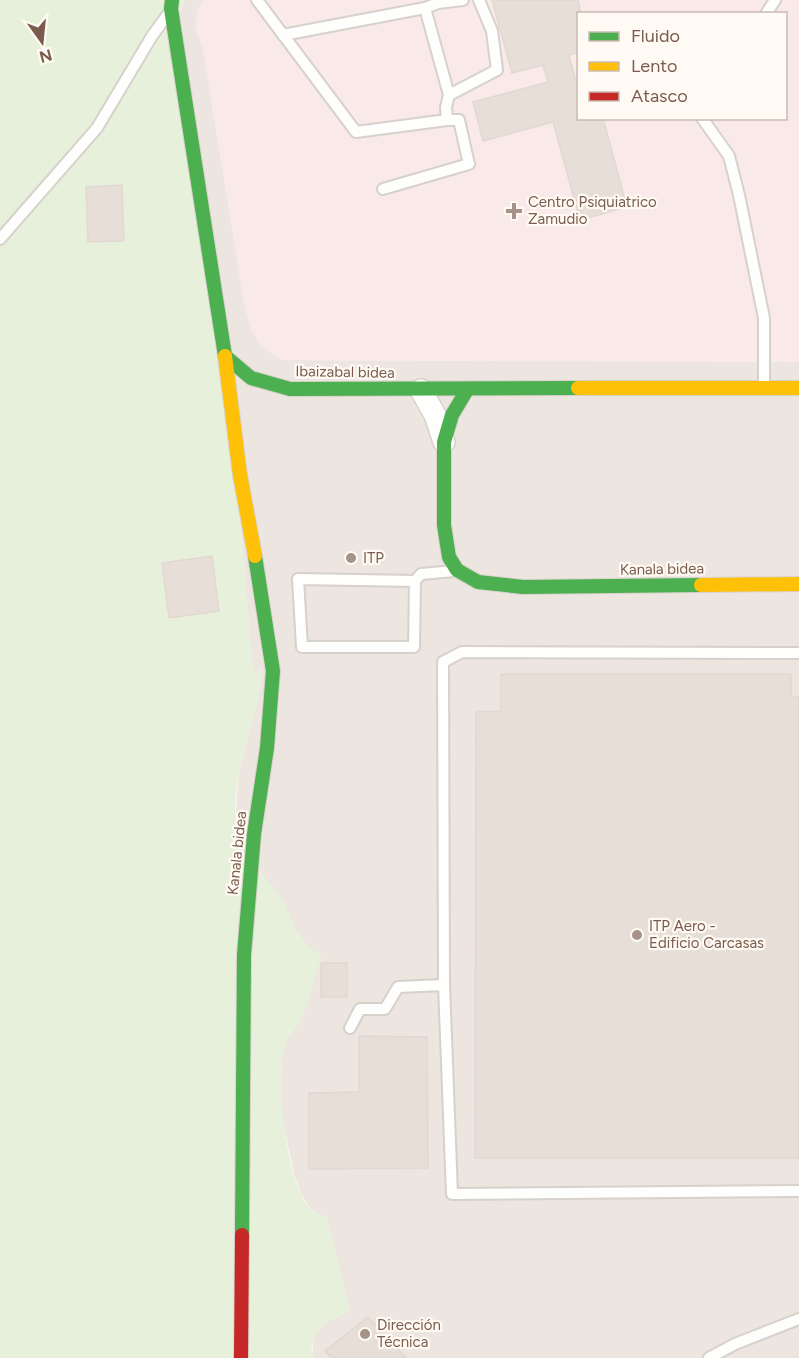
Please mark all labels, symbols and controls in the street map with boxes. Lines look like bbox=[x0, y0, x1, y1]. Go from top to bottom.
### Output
north arrow bbox=[12, 12, 72, 72]
legend bbox=[577, 12, 787, 120]
text: Fluido bbox=[631, 25, 680, 47]
text: N bbox=[37, 45, 54, 67]
text: Lento bbox=[631, 55, 677, 77]
text: Atasco bbox=[631, 85, 688, 107]
place label: Centro Psiquiatrico Zamudio bbox=[528, 193, 657, 228]
marker: Centro Psiquiatrico Zamudio bbox=[505, 202, 523, 220]
street label: Ibaizabal bidea bbox=[295, 362, 395, 382]
place label: ITP bbox=[363, 549, 384, 567]
marker: ITP bbox=[344, 551, 358, 565]
street label: Kanala bidea bbox=[620, 559, 704, 579]
street label: Kanala bidea bbox=[224, 810, 250, 896]
place label: ITP Aero - Edificio Carcasas bbox=[649, 917, 764, 952]
marker: ITP Aero - Edificio Carcasas bbox=[630, 928, 644, 942]
place label: Dirección Técnica bbox=[377, 1316, 441, 1351]
marker: Dirección Técnica bbox=[358, 1327, 372, 1341]

